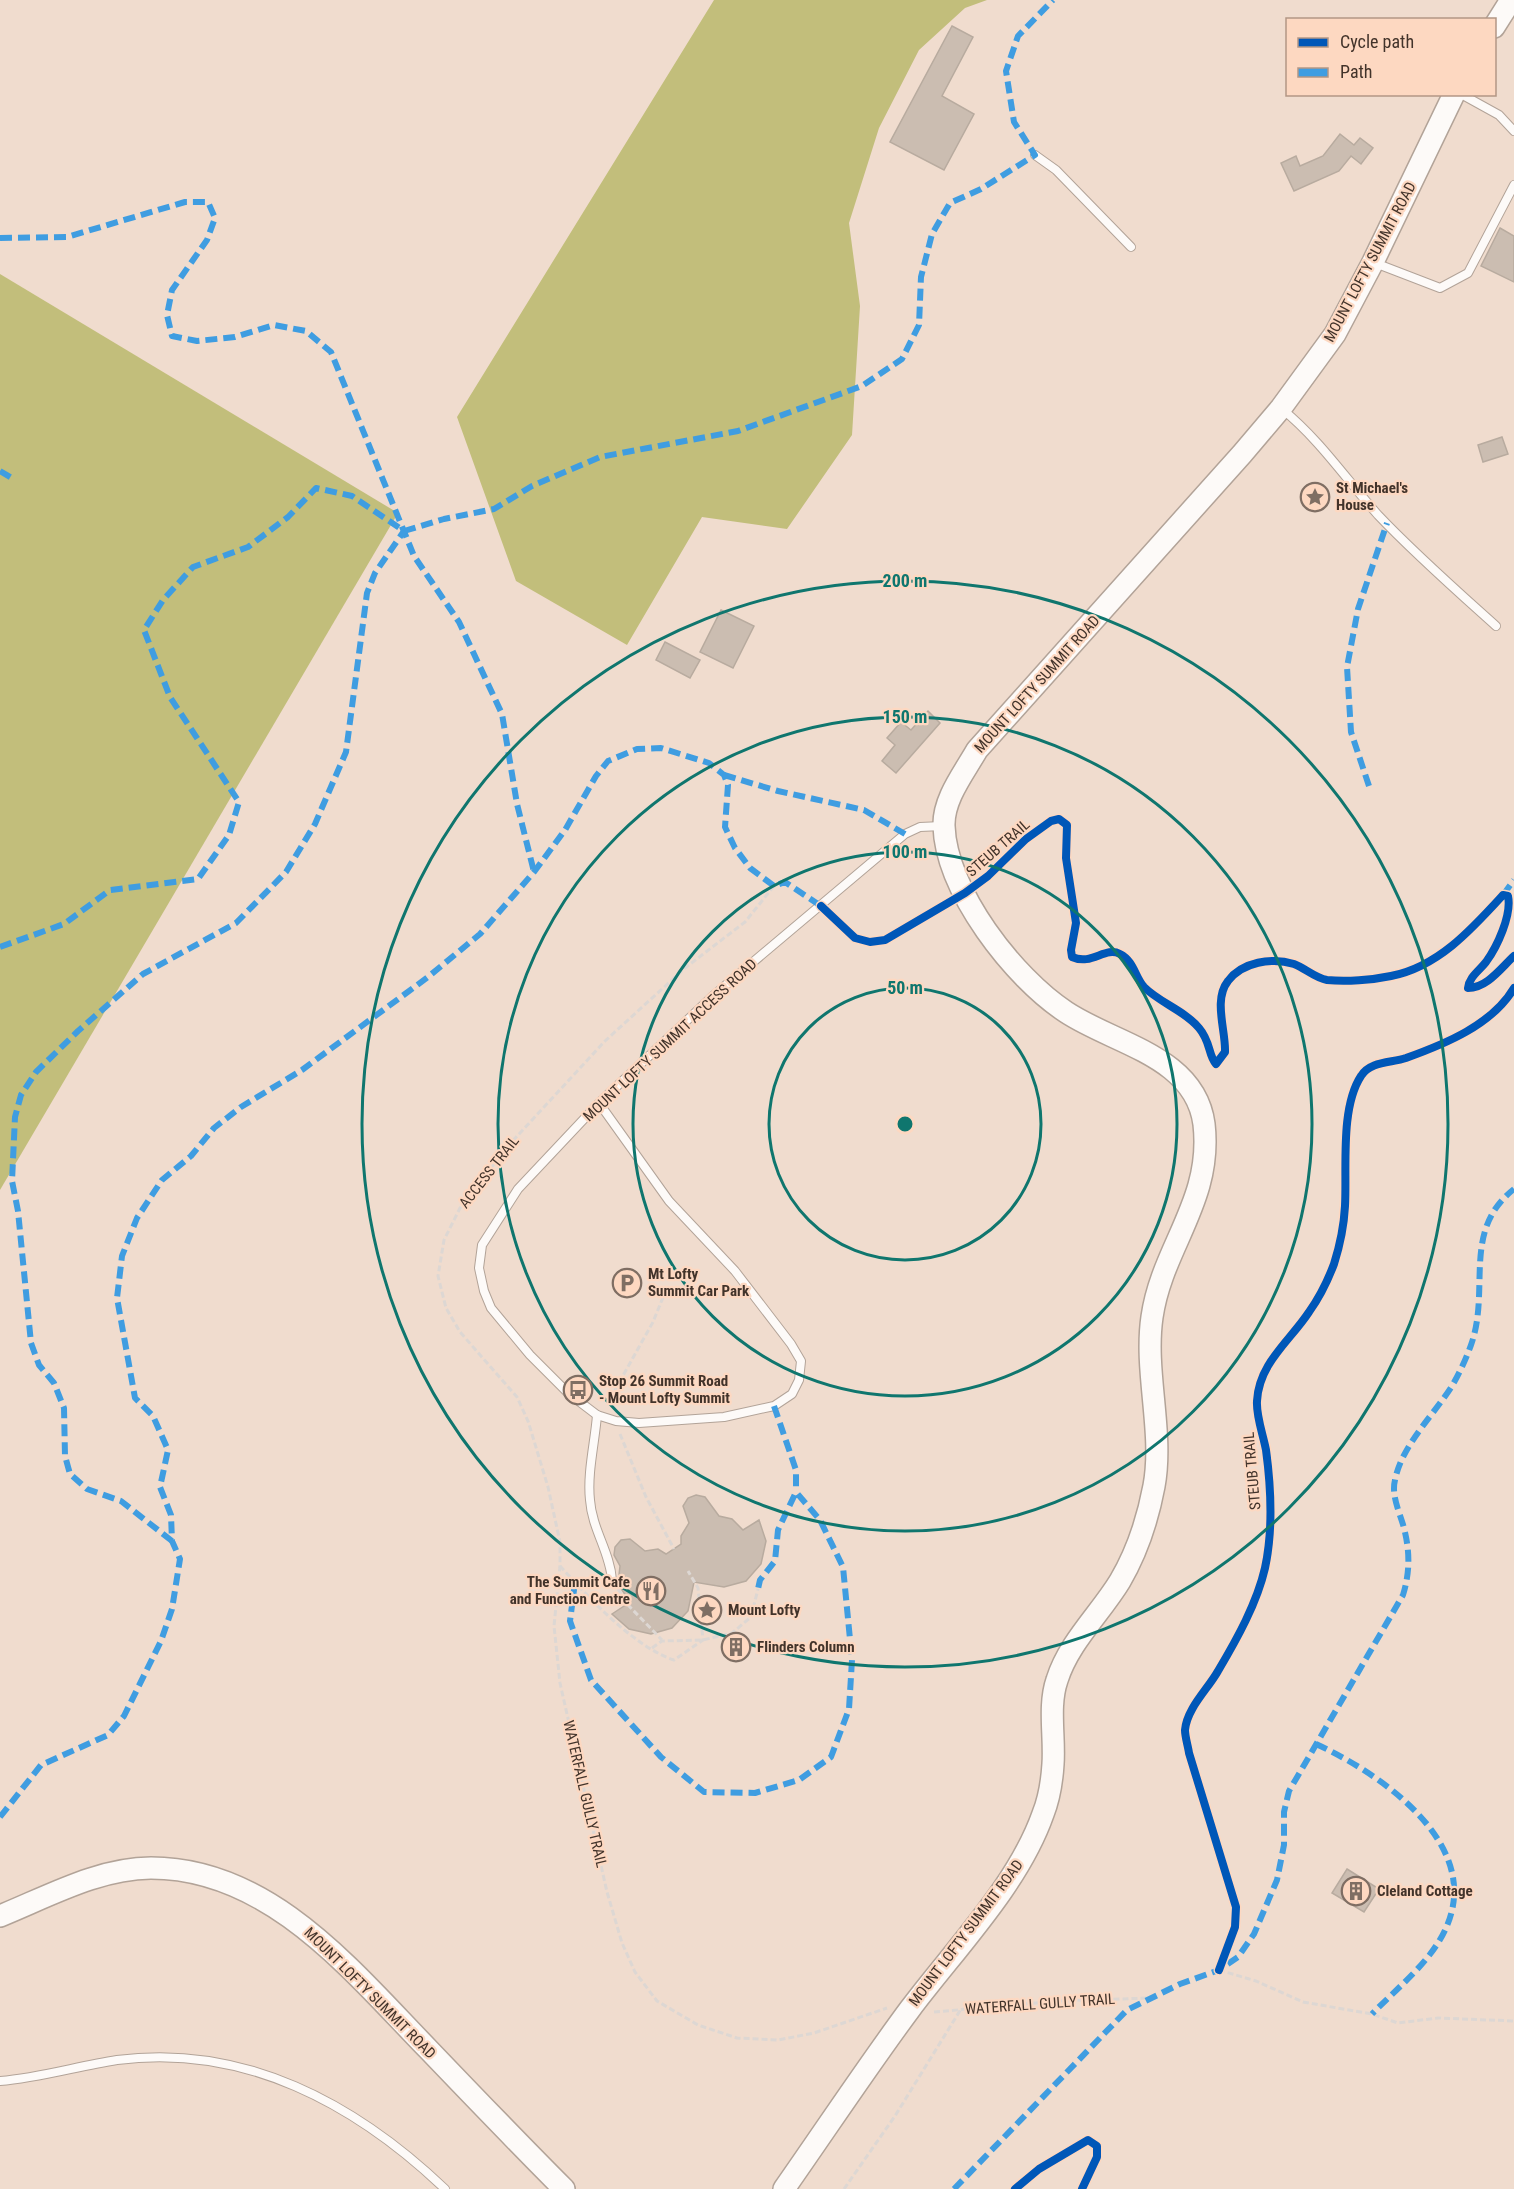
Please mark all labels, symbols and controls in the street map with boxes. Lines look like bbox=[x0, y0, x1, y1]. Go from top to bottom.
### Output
legend bbox=[1286, 18, 1496, 96]
text: Cycle path bbox=[1340, 31, 1414, 52]
text: Path bbox=[1340, 61, 1373, 82]
street label: MOUNT LOFTY SUMMIT ROAD bbox=[1320, 179, 1420, 345]
place label: St Michael's House bbox=[1336, 479, 1408, 514]
place icon: St Michael's House bbox=[1299, 481, 1331, 513]
text: 200 m bbox=[883, 570, 927, 591]
street label: MOUNT LOFTY SUMMIT ROAD bbox=[971, 612, 1103, 756]
text: 150 m bbox=[883, 706, 927, 727]
street label: STEUB TRAIL bbox=[963, 816, 1033, 880]
text: 100 m bbox=[883, 841, 927, 862]
street label: MOUNT LOFTY SUMMIT ACCESS ROAD bbox=[580, 955, 760, 1125]
text: 50 m bbox=[887, 977, 923, 998]
centre of rings bbox=[895, 1114, 915, 1134]
street label: ACCESS TRAIL bbox=[455, 1132, 523, 1212]
place label: Mt Lofty Summit Car Park bbox=[648, 1265, 750, 1300]
parking icon: Mt Lofty Summit Car Park bbox=[611, 1267, 643, 1299]
place label: Stop 26 Summit Road - Mount Lofty Summit bbox=[599, 1372, 730, 1407]
bus stop icon: Stop 26 Summit Road - Mount Lofty Summit bbox=[562, 1374, 594, 1406]
street label: STEUB TRAIL bbox=[1240, 1431, 1264, 1511]
place label: The Summit Cafe and Function Centre bbox=[510, 1573, 630, 1608]
restaurant icon: The Summit Cafe and Function Centre bbox=[635, 1575, 667, 1607]
place icon: Mount Lofty bbox=[691, 1594, 723, 1626]
place label: Mount Lofty bbox=[728, 1601, 801, 1619]
building icon: Flinders Column bbox=[720, 1631, 752, 1663]
place label: Flinders Column bbox=[757, 1638, 855, 1656]
street label: WATERFALL GULLY TRAIL bbox=[559, 1719, 611, 1869]
street label: MOUNT LOFTY SUMMIT ROAD bbox=[905, 1856, 1027, 2010]
building icon: Cleland Cottage bbox=[1340, 1875, 1372, 1907]
place label: Cleland Cottage bbox=[1377, 1882, 1473, 1900]
street label: MOUNT LOFTY SUMMIT ROAD bbox=[301, 1924, 439, 2062]
street label: WATERFALL GULLY TRAIL bbox=[964, 1990, 1116, 2018]

